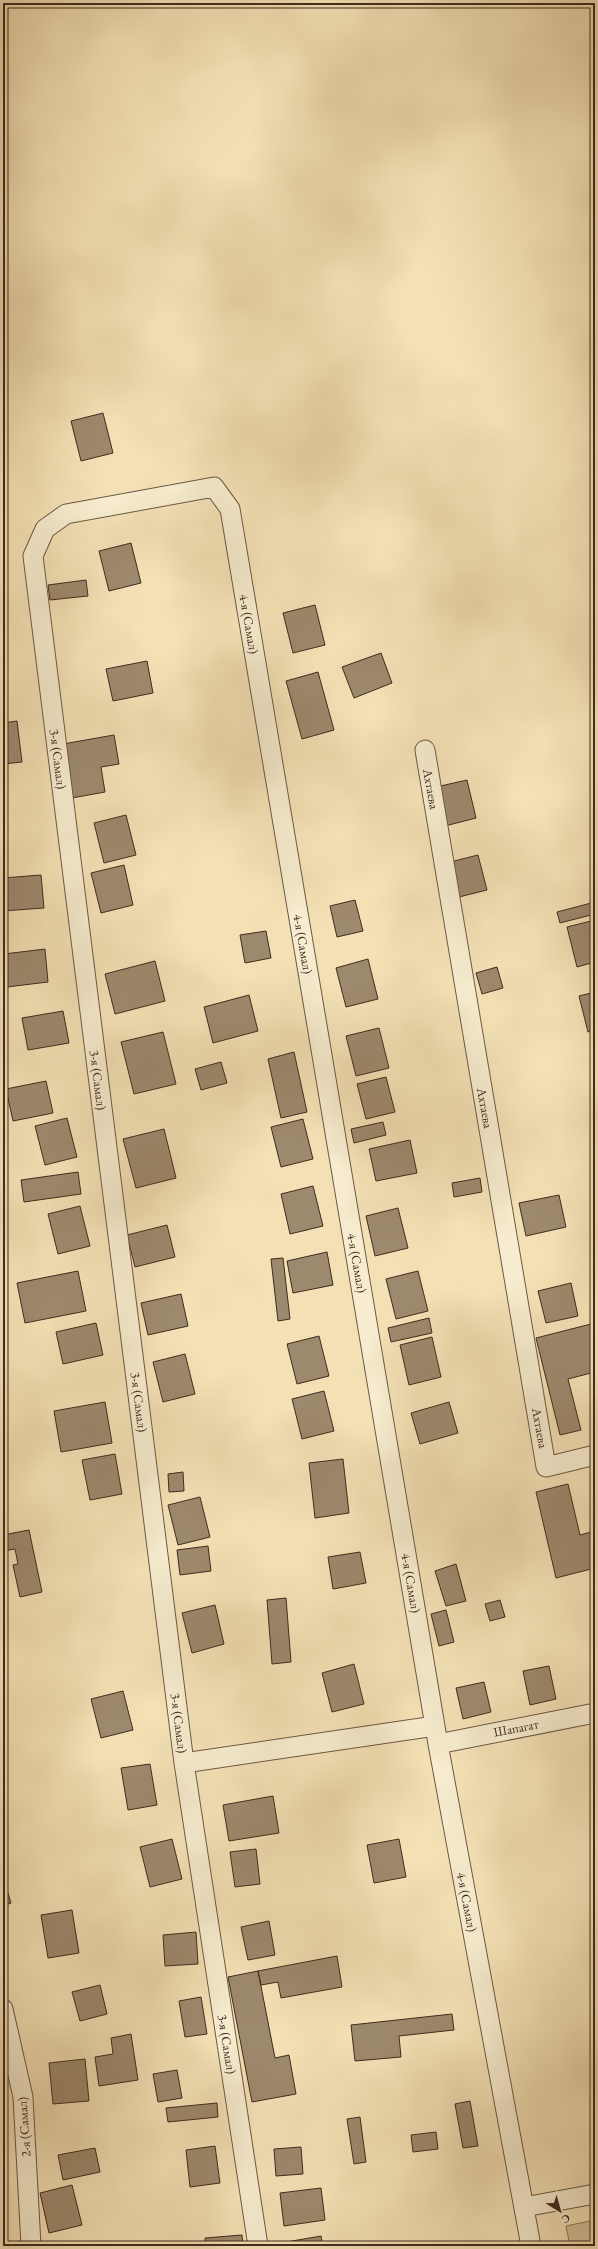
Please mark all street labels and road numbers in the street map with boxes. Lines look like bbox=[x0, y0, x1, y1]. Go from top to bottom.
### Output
street label: 4-я (Самал) bbox=[235, 593, 263, 655]
street label: 3-я (Самал) bbox=[46, 728, 70, 790]
street label: Ахтаева bbox=[419, 766, 443, 811]
street label: 4-я (Самал) bbox=[289, 913, 317, 975]
street label: 3-я (Самал) bbox=[86, 1049, 110, 1111]
street label: Ахтаева bbox=[473, 1085, 497, 1130]
street label: 4-я (Самал) bbox=[343, 1232, 371, 1294]
street label: 3-я (Самал) bbox=[127, 1371, 151, 1433]
street label: Ахтаева bbox=[528, 1405, 552, 1450]
street label: 4-я (Самал) bbox=[397, 1552, 425, 1614]
street label: 3-я (Самал) bbox=[167, 1692, 191, 1754]
street label: Шапагат bbox=[492, 1715, 541, 1741]
street label: 4-я (Самал) bbox=[453, 1871, 481, 1933]
street label: 3-я (Самал) bbox=[214, 2013, 240, 2075]
street label: 2-я (Самал) bbox=[13, 2096, 35, 2158]

